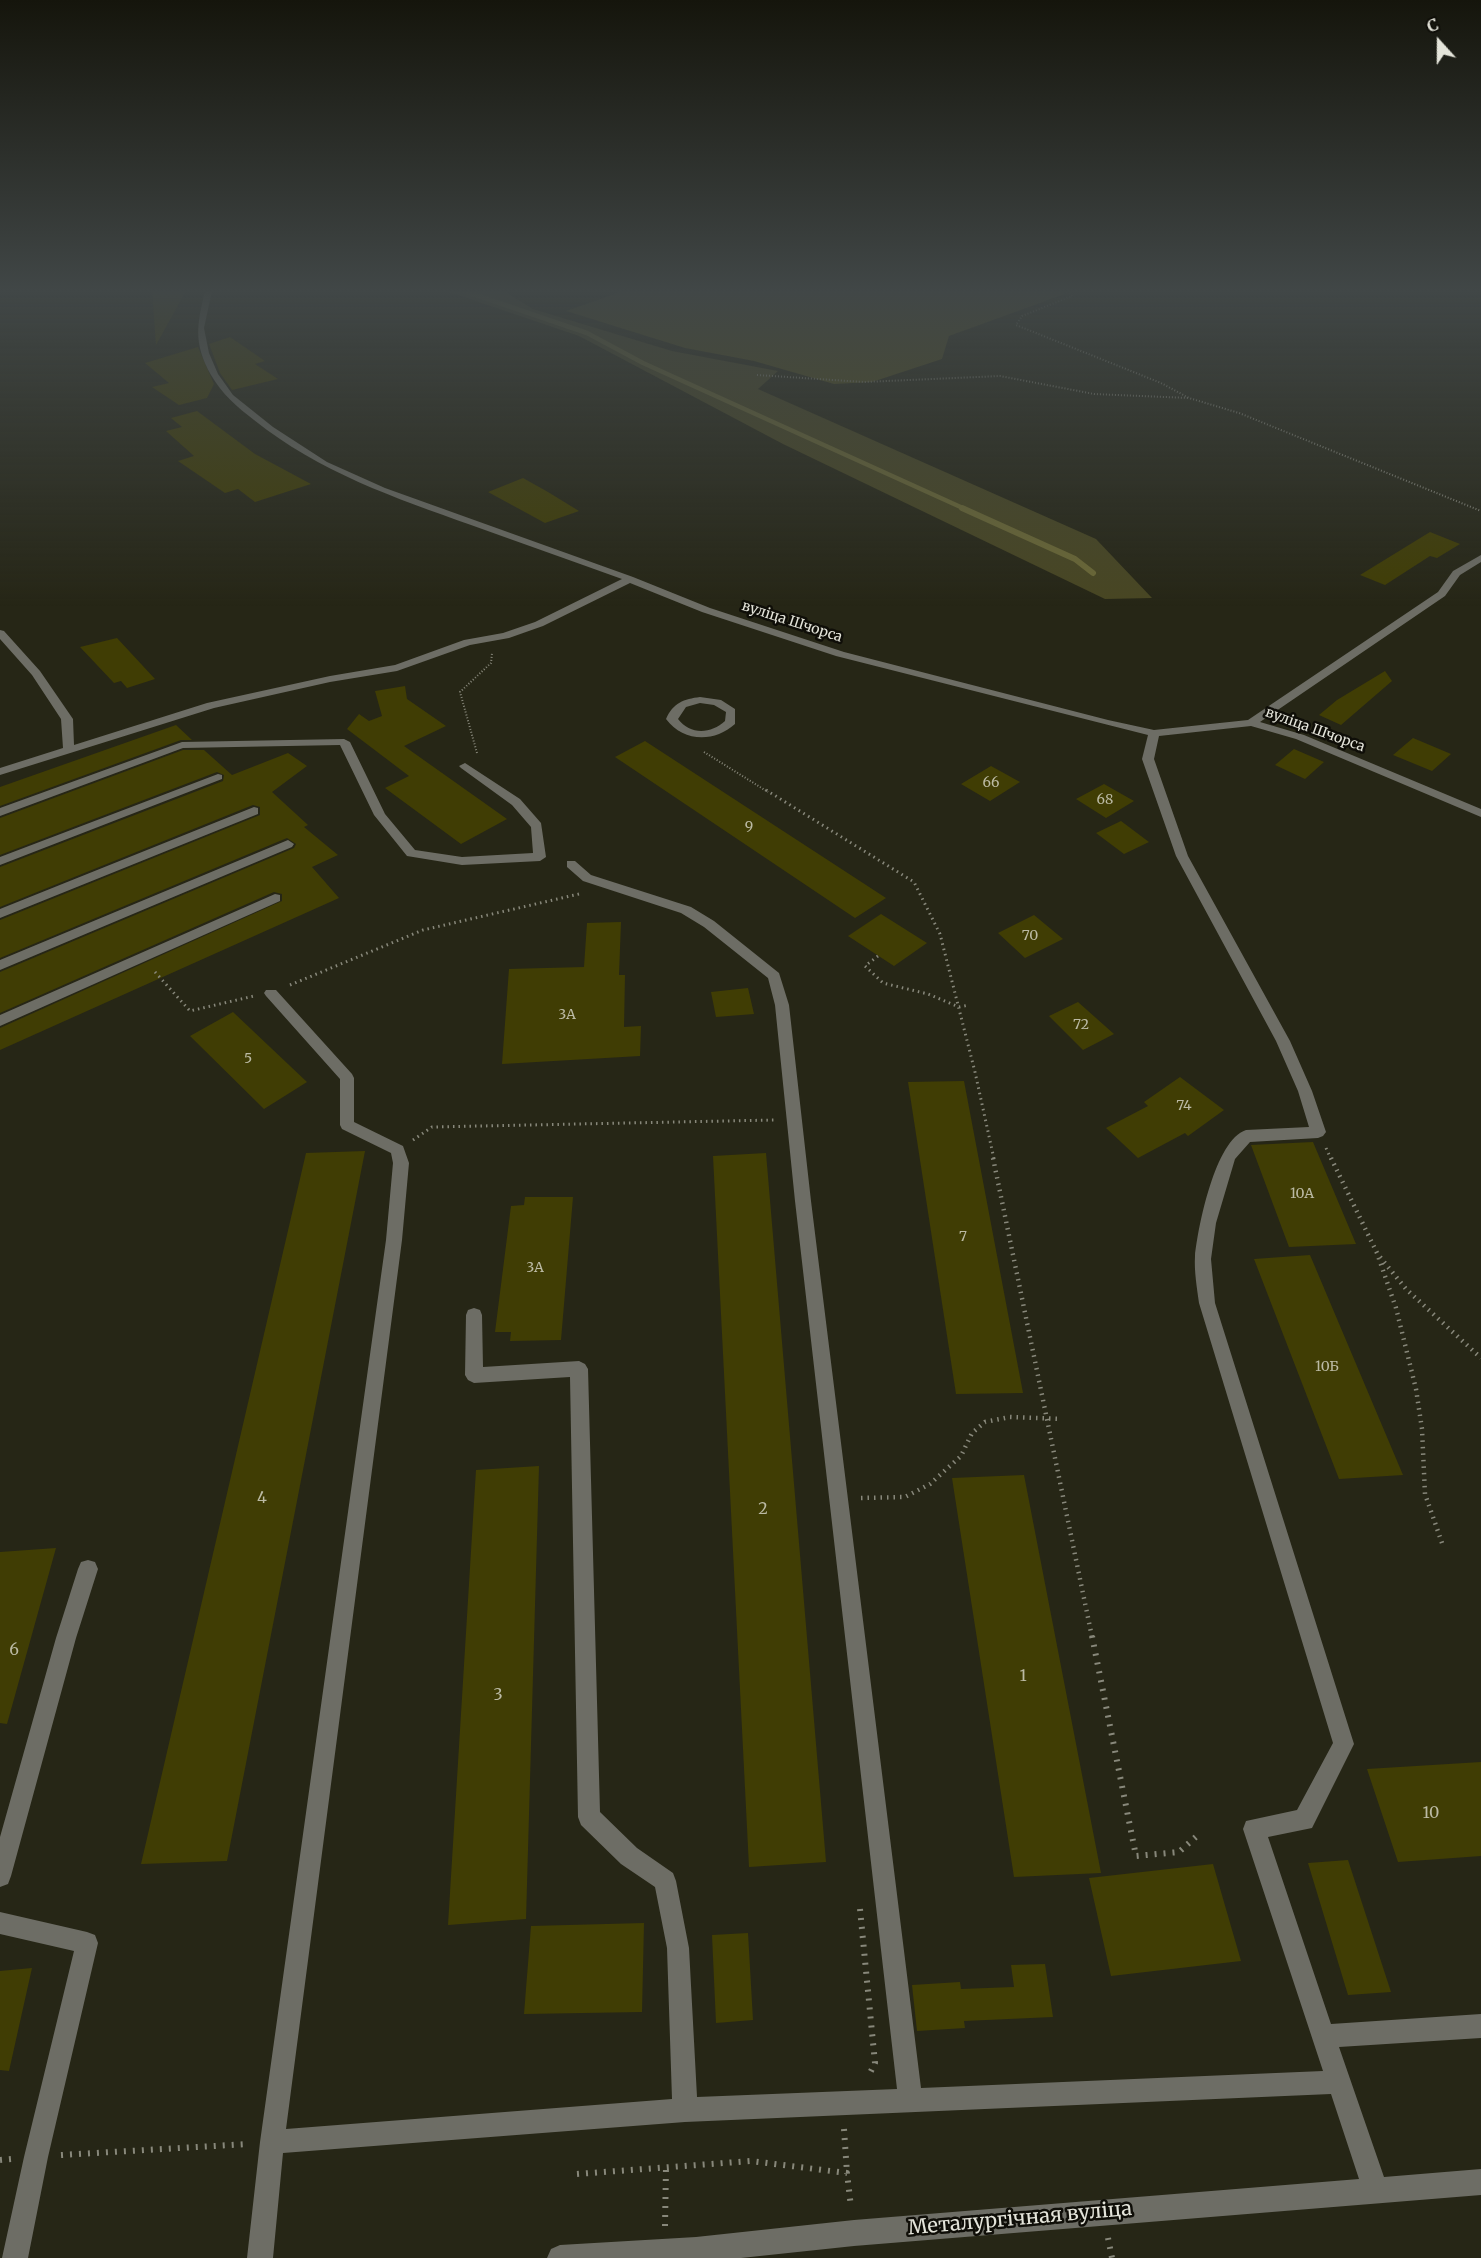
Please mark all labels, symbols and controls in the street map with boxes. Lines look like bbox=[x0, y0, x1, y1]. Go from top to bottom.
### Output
north arrow bbox=[1409, 12, 1469, 72]
text: С bbox=[1424, 14, 1441, 36]
street label: вуліца Шчорса bbox=[740, 598, 844, 646]
street label: вуліца Шчорса bbox=[1263, 704, 1367, 756]
house number: 66 bbox=[983, 775, 999, 791]
house number: 68 bbox=[1097, 792, 1113, 808]
house number: 9 bbox=[745, 819, 753, 835]
house number: 70 bbox=[1022, 928, 1038, 944]
house number: 3А bbox=[558, 1007, 576, 1023]
house number: 72 bbox=[1073, 1017, 1089, 1033]
house number: 5 bbox=[244, 1051, 252, 1067]
house number: 74 bbox=[1176, 1098, 1192, 1114]
house number: 10А bbox=[1290, 1186, 1314, 1202]
house number: 7 bbox=[959, 1229, 967, 1245]
house number: 3А bbox=[526, 1260, 544, 1276]
house number: 10Б bbox=[1315, 1359, 1339, 1375]
house number: 4 bbox=[257, 1488, 267, 1508]
house number: 2 bbox=[758, 1499, 768, 1519]
house number: 6 bbox=[9, 1640, 19, 1660]
house number: 1 bbox=[1019, 1666, 1027, 1686]
house number: 3 bbox=[493, 1685, 503, 1705]
house number: 10 bbox=[1423, 1803, 1439, 1823]
street label: Металургічная вуліца bbox=[907, 2197, 1133, 2241]

